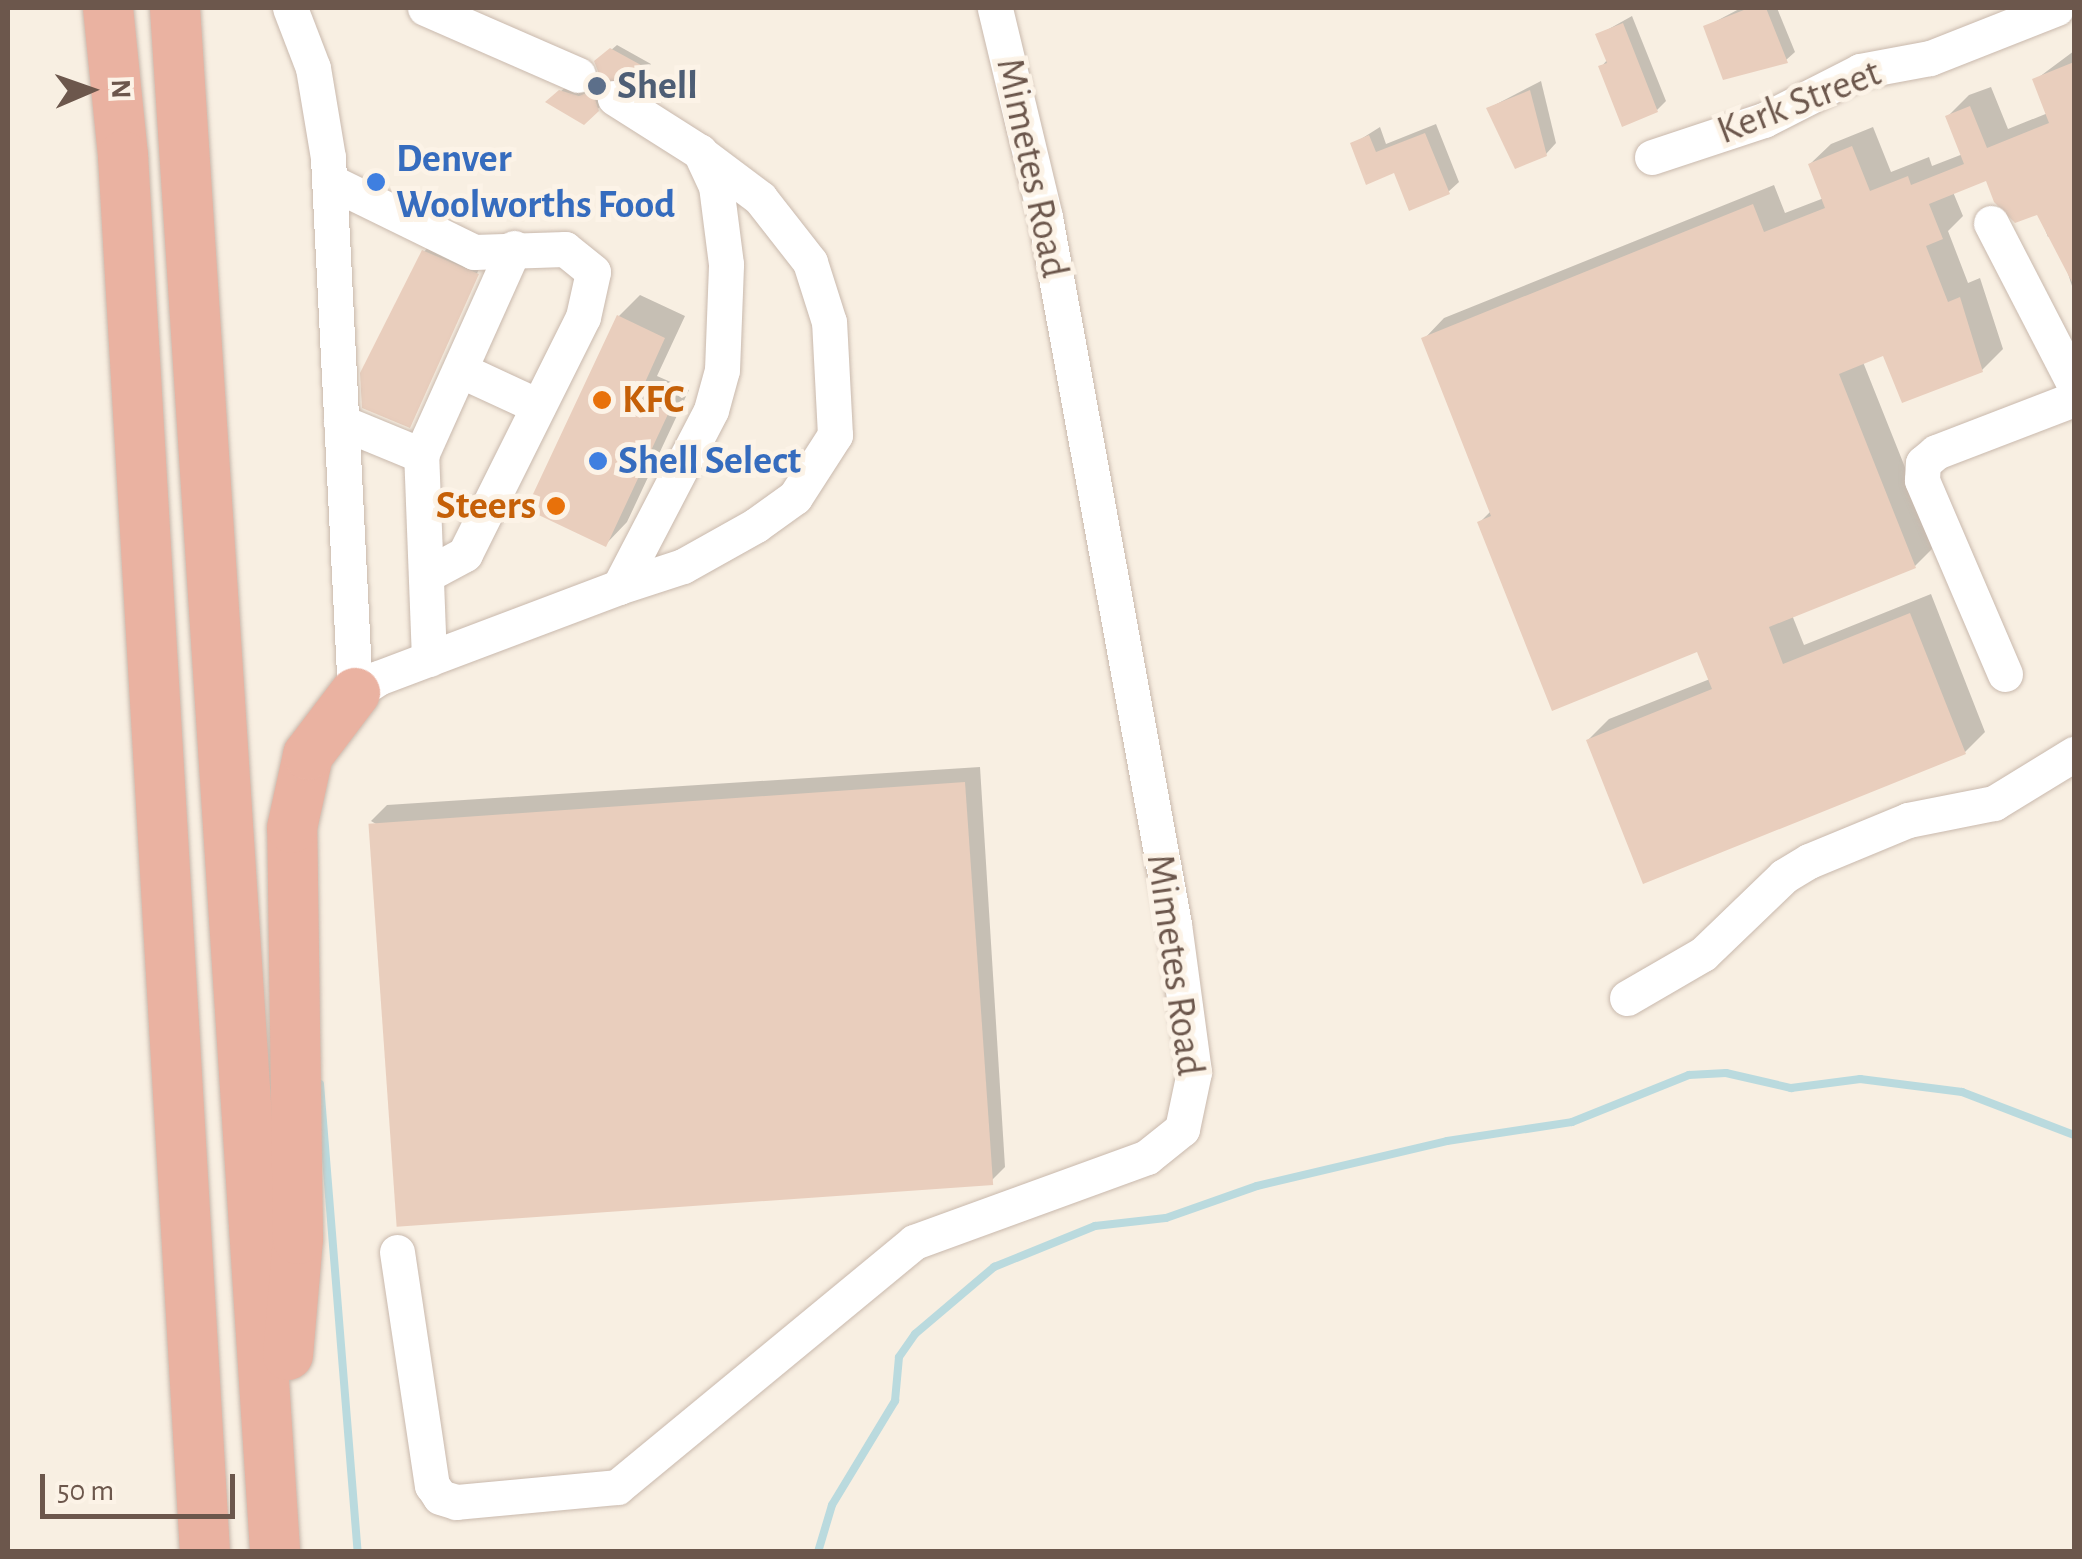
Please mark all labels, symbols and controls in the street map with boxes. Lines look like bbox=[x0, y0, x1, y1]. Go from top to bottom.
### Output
north arrow bbox=[40, 40, 140, 140]
street label: Kerk Street bbox=[1710, 49, 1888, 155]
street label: Mimetes Road bbox=[985, 54, 1079, 282]
place label: Shell bbox=[617, 62, 698, 110]
marker: Shell bbox=[586, 75, 608, 97]
text: N bbox=[106, 79, 134, 99]
place label: Denver Woolworths Food bbox=[396, 135, 675, 229]
marker: Denver Woolworths Food bbox=[365, 171, 387, 193]
place label: KFC bbox=[622, 376, 684, 424]
marker: KFC bbox=[591, 389, 613, 411]
place label: Shell Select bbox=[618, 437, 801, 485]
marker: Shell Select bbox=[587, 450, 609, 472]
place label: Steers bbox=[436, 482, 536, 530]
marker: Steers bbox=[545, 495, 567, 517]
street label: Mimetes Road bbox=[1136, 851, 1214, 1079]
scale bar bbox=[45, 1454, 240, 1516]
text: 50 m bbox=[57, 1476, 114, 1506]

